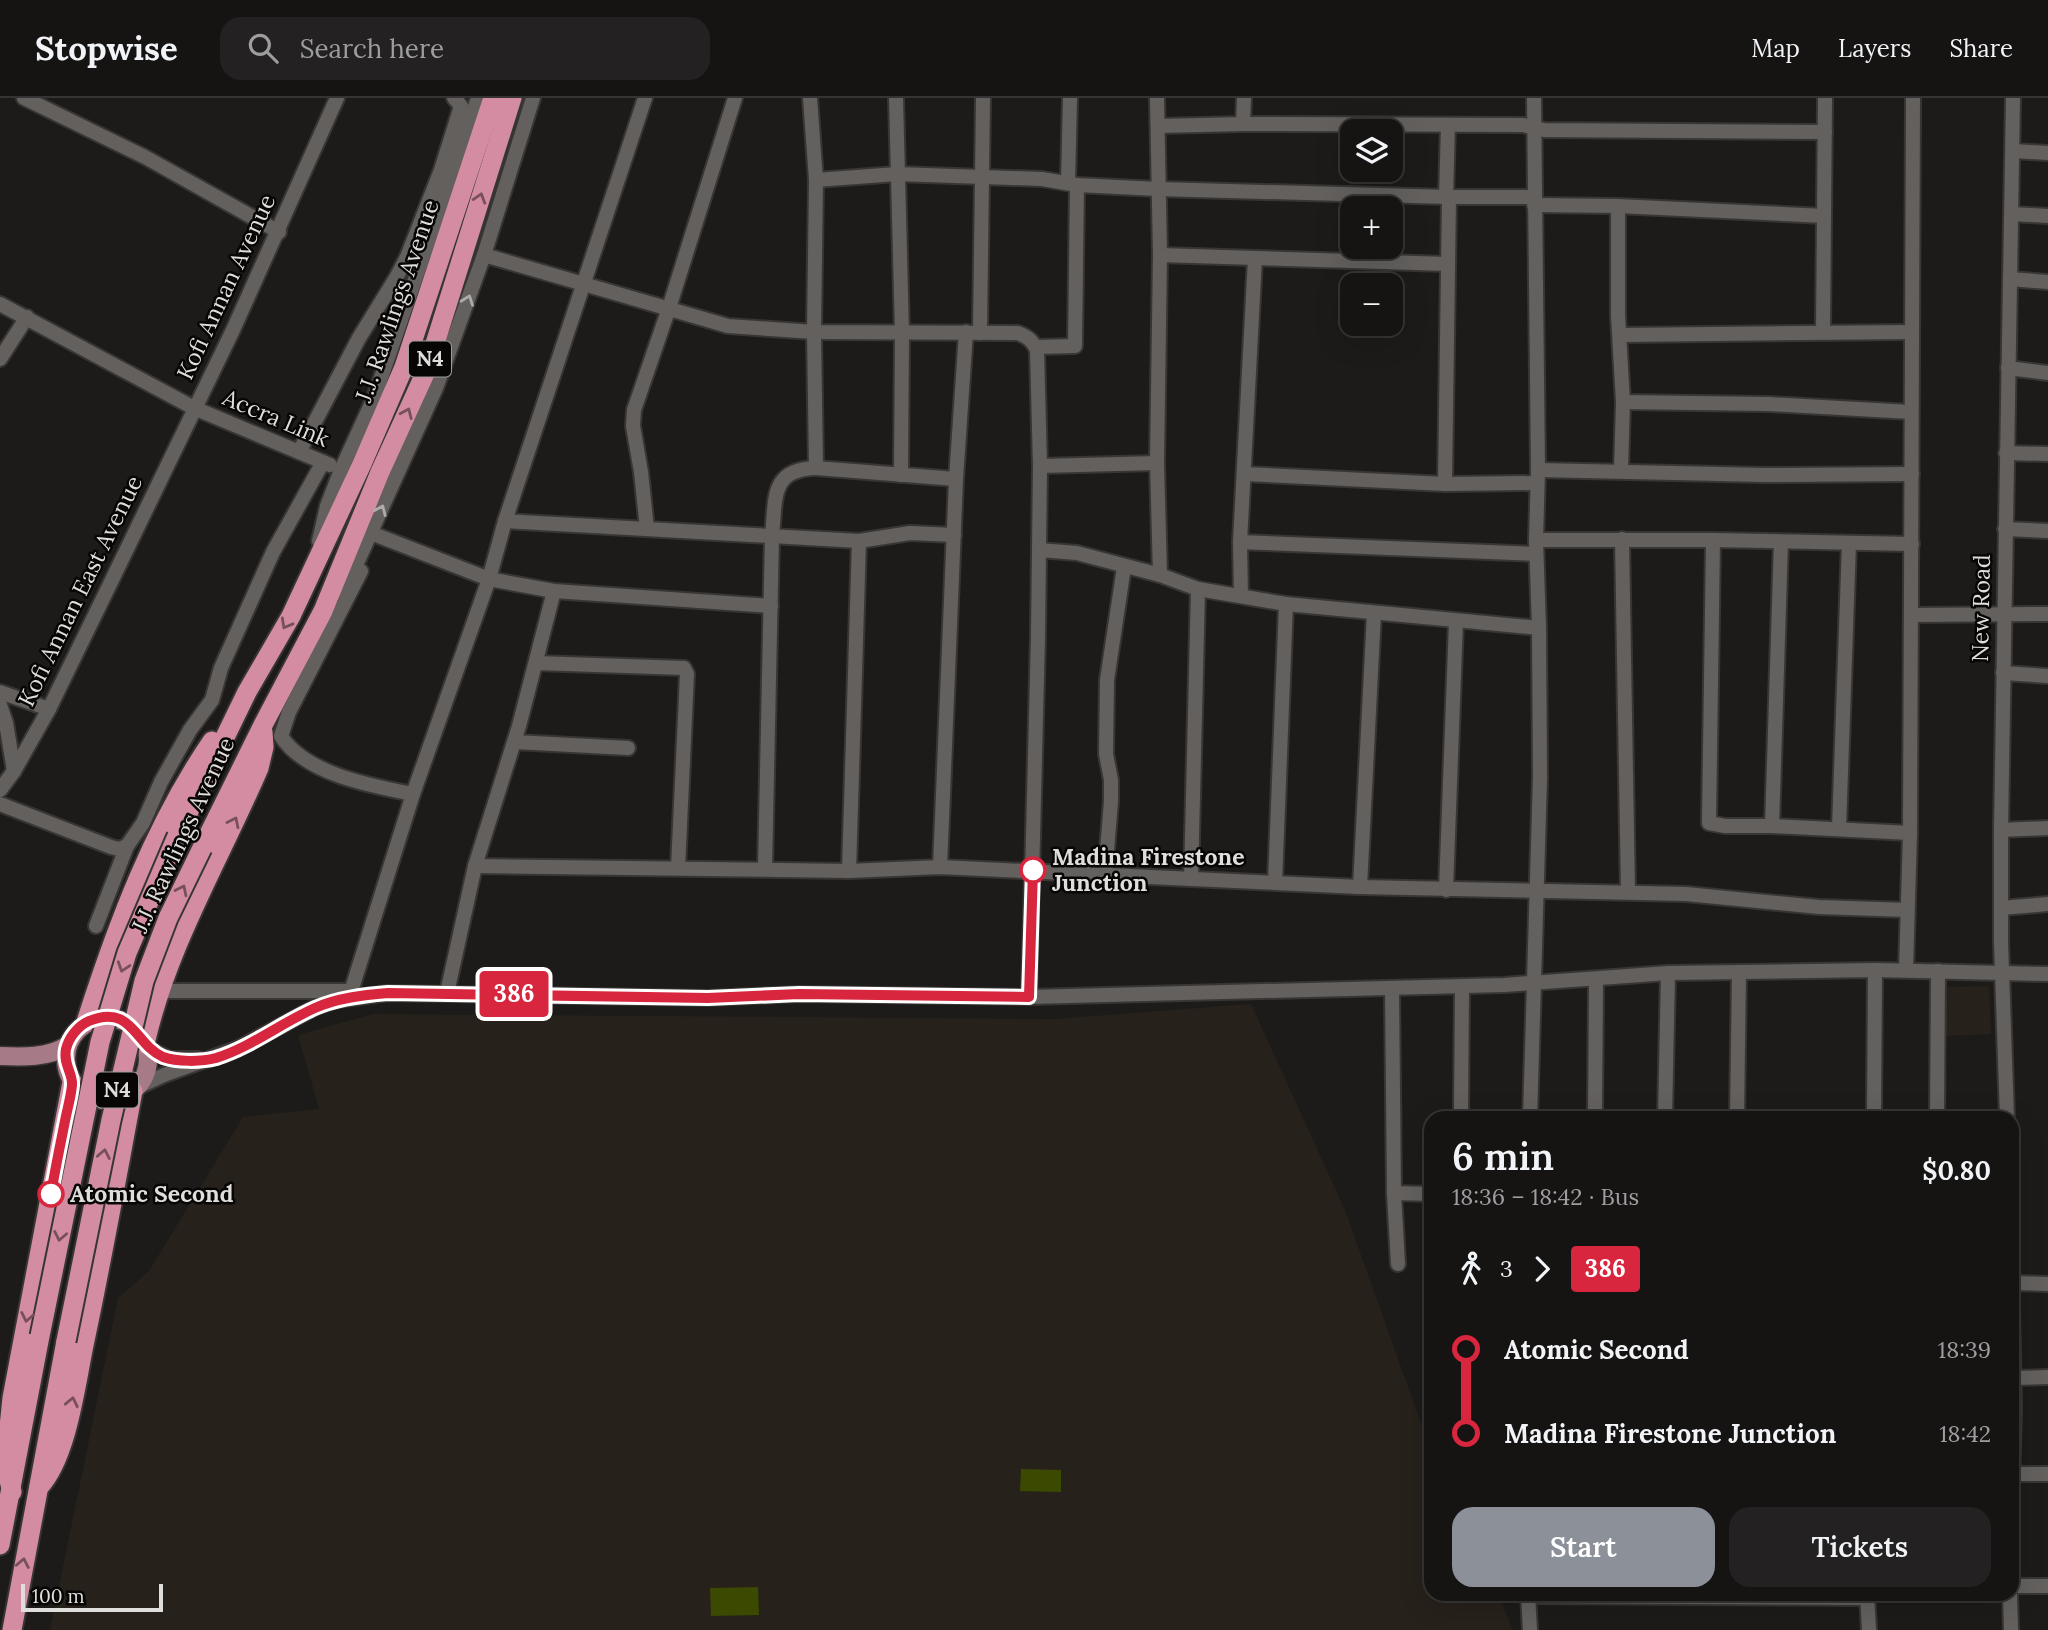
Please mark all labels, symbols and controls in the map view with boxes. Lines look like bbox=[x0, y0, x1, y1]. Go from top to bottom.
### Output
search box bbox=[220, 17, 710, 80]
text: Stopwise bbox=[35, 27, 178, 69]
icon: search bbox=[244, 29, 282, 67]
text: Search here bbox=[300, 32, 444, 65]
text: Map bbox=[1751, 33, 1800, 64]
text: Layers bbox=[1838, 33, 1911, 64]
text: Share bbox=[1949, 33, 2013, 64]
map controls bbox=[1340, 119, 1403, 336]
button: layers bbox=[1340, 119, 1403, 182]
street label: Kofi Annan Avenue bbox=[170, 189, 281, 384]
one-way arrow bbox=[472, 192, 487, 204]
street label: J.J. Rawlings Avenue bbox=[348, 196, 445, 407]
button: + bbox=[1340, 196, 1403, 259]
button: − bbox=[1340, 273, 1403, 336]
one-way arrow bbox=[460, 294, 474, 306]
road number: N4 bbox=[409, 342, 451, 376]
street label: Accra Link bbox=[218, 382, 334, 453]
one-way arrow bbox=[399, 408, 413, 420]
street label: Kofi Annan East Avenue bbox=[11, 471, 148, 711]
one-way arrow bbox=[373, 504, 387, 517]
street label: New Road bbox=[1965, 554, 1996, 662]
one-way arrow bbox=[281, 616, 294, 629]
street label: J.J. Rawlings Avenue bbox=[124, 733, 241, 938]
one-way arrow bbox=[226, 817, 240, 829]
place label: Madina Firestone Junction bbox=[1052, 842, 1245, 897]
marker: Madina Firestone Junction bbox=[1020, 857, 1046, 883]
one-way arrow bbox=[173, 885, 187, 897]
one-way arrow bbox=[116, 961, 131, 973]
line badge: 386 bbox=[474, 971, 554, 1017]
text: 386 bbox=[494, 978, 534, 1009]
road number: N4 bbox=[96, 1072, 138, 1108]
text: 6 min bbox=[1452, 1132, 1554, 1180]
one-way arrow bbox=[95, 1148, 110, 1160]
text: $0.80 bbox=[1922, 1154, 1991, 1187]
place label: Atomic Second bbox=[70, 1179, 234, 1208]
marker: Atomic Second bbox=[38, 1181, 64, 1207]
text: 18:36 – 18:42 · Bus bbox=[1452, 1182, 1639, 1211]
one-way arrow bbox=[53, 1230, 68, 1242]
icon: walk bbox=[1452, 1250, 1490, 1288]
icon: forward bbox=[1523, 1250, 1561, 1288]
text: 386 bbox=[1585, 1253, 1626, 1284]
text: 3 bbox=[1500, 1254, 1513, 1283]
one-way arrow bbox=[21, 1311, 36, 1323]
text: Atomic Second bbox=[1504, 1333, 1689, 1366]
text: 18:39 bbox=[1938, 1335, 1991, 1364]
one-way arrow bbox=[64, 1396, 79, 1408]
text: Madina Firestone Junction bbox=[1504, 1417, 1836, 1450]
text: 18:42 bbox=[1939, 1419, 1991, 1448]
button: Start bbox=[1452, 1507, 1715, 1587]
button: Tickets bbox=[1729, 1507, 1991, 1587]
one-way arrow bbox=[15, 1557, 30, 1569]
scale bar bbox=[21, 1581, 163, 1613]
text: 100 m bbox=[32, 1584, 85, 1608]

